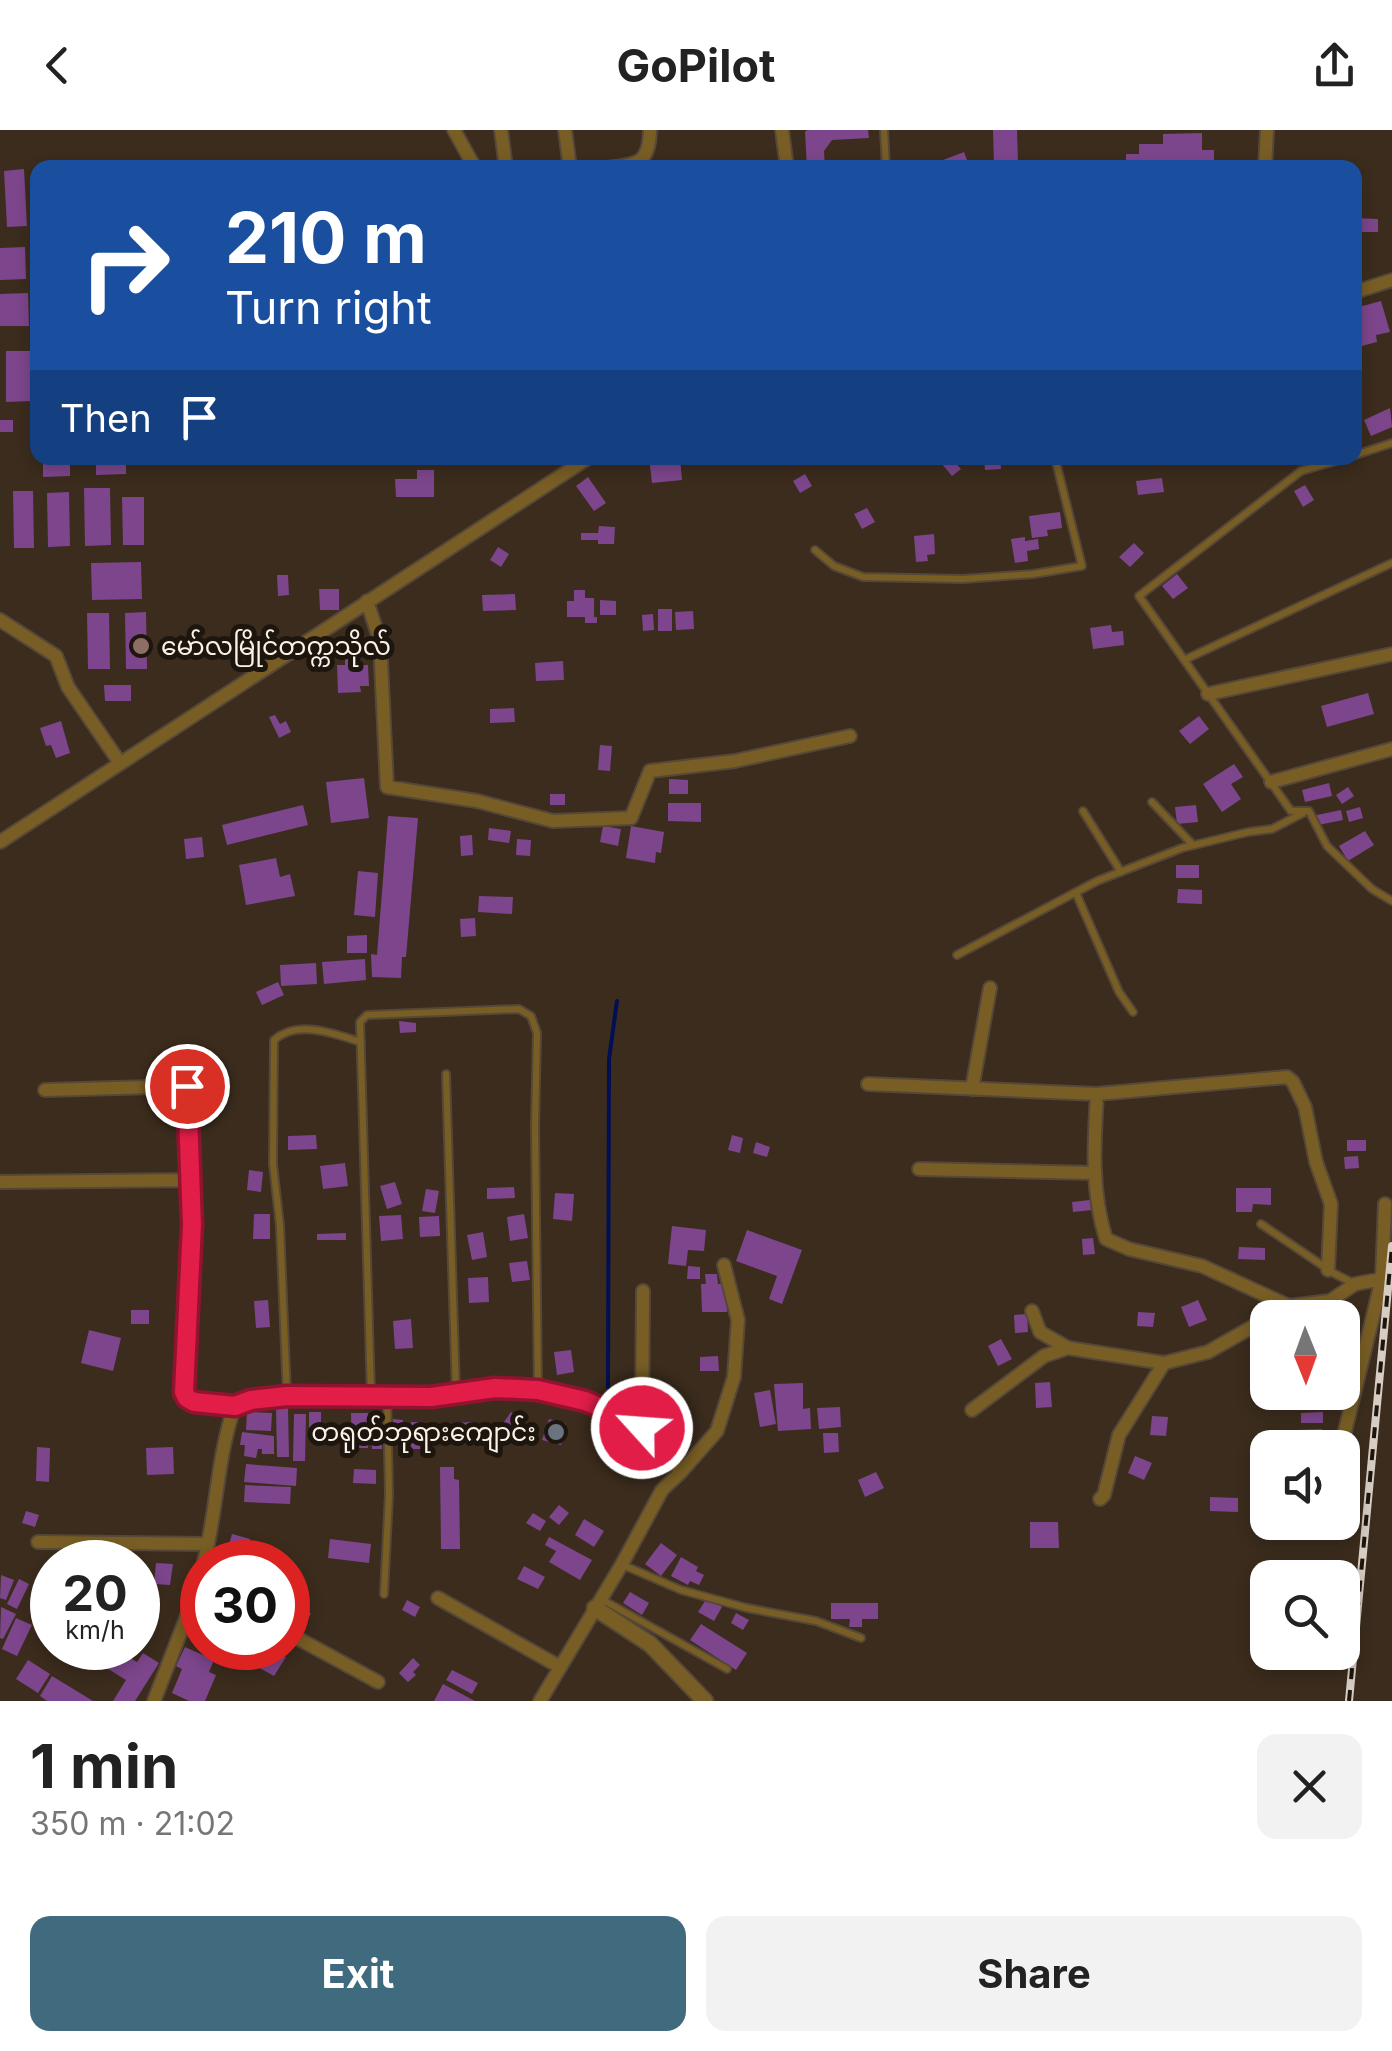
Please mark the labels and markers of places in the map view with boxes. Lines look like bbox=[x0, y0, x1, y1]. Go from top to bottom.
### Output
place label: မော်လမြိုင်တက္ကသိုလ် bbox=[161, 629, 391, 667]
marker: မော်လမြိုင်တက္ကသိုလ် bbox=[130, 635, 152, 657]
pin bbox=[145, 1044, 230, 1129]
place label: တရုတ်ဘုရားကျောင်း bbox=[311, 1415, 536, 1453]
marker: တရုတ်ဘုရားကျောင်း bbox=[545, 1421, 567, 1443]

